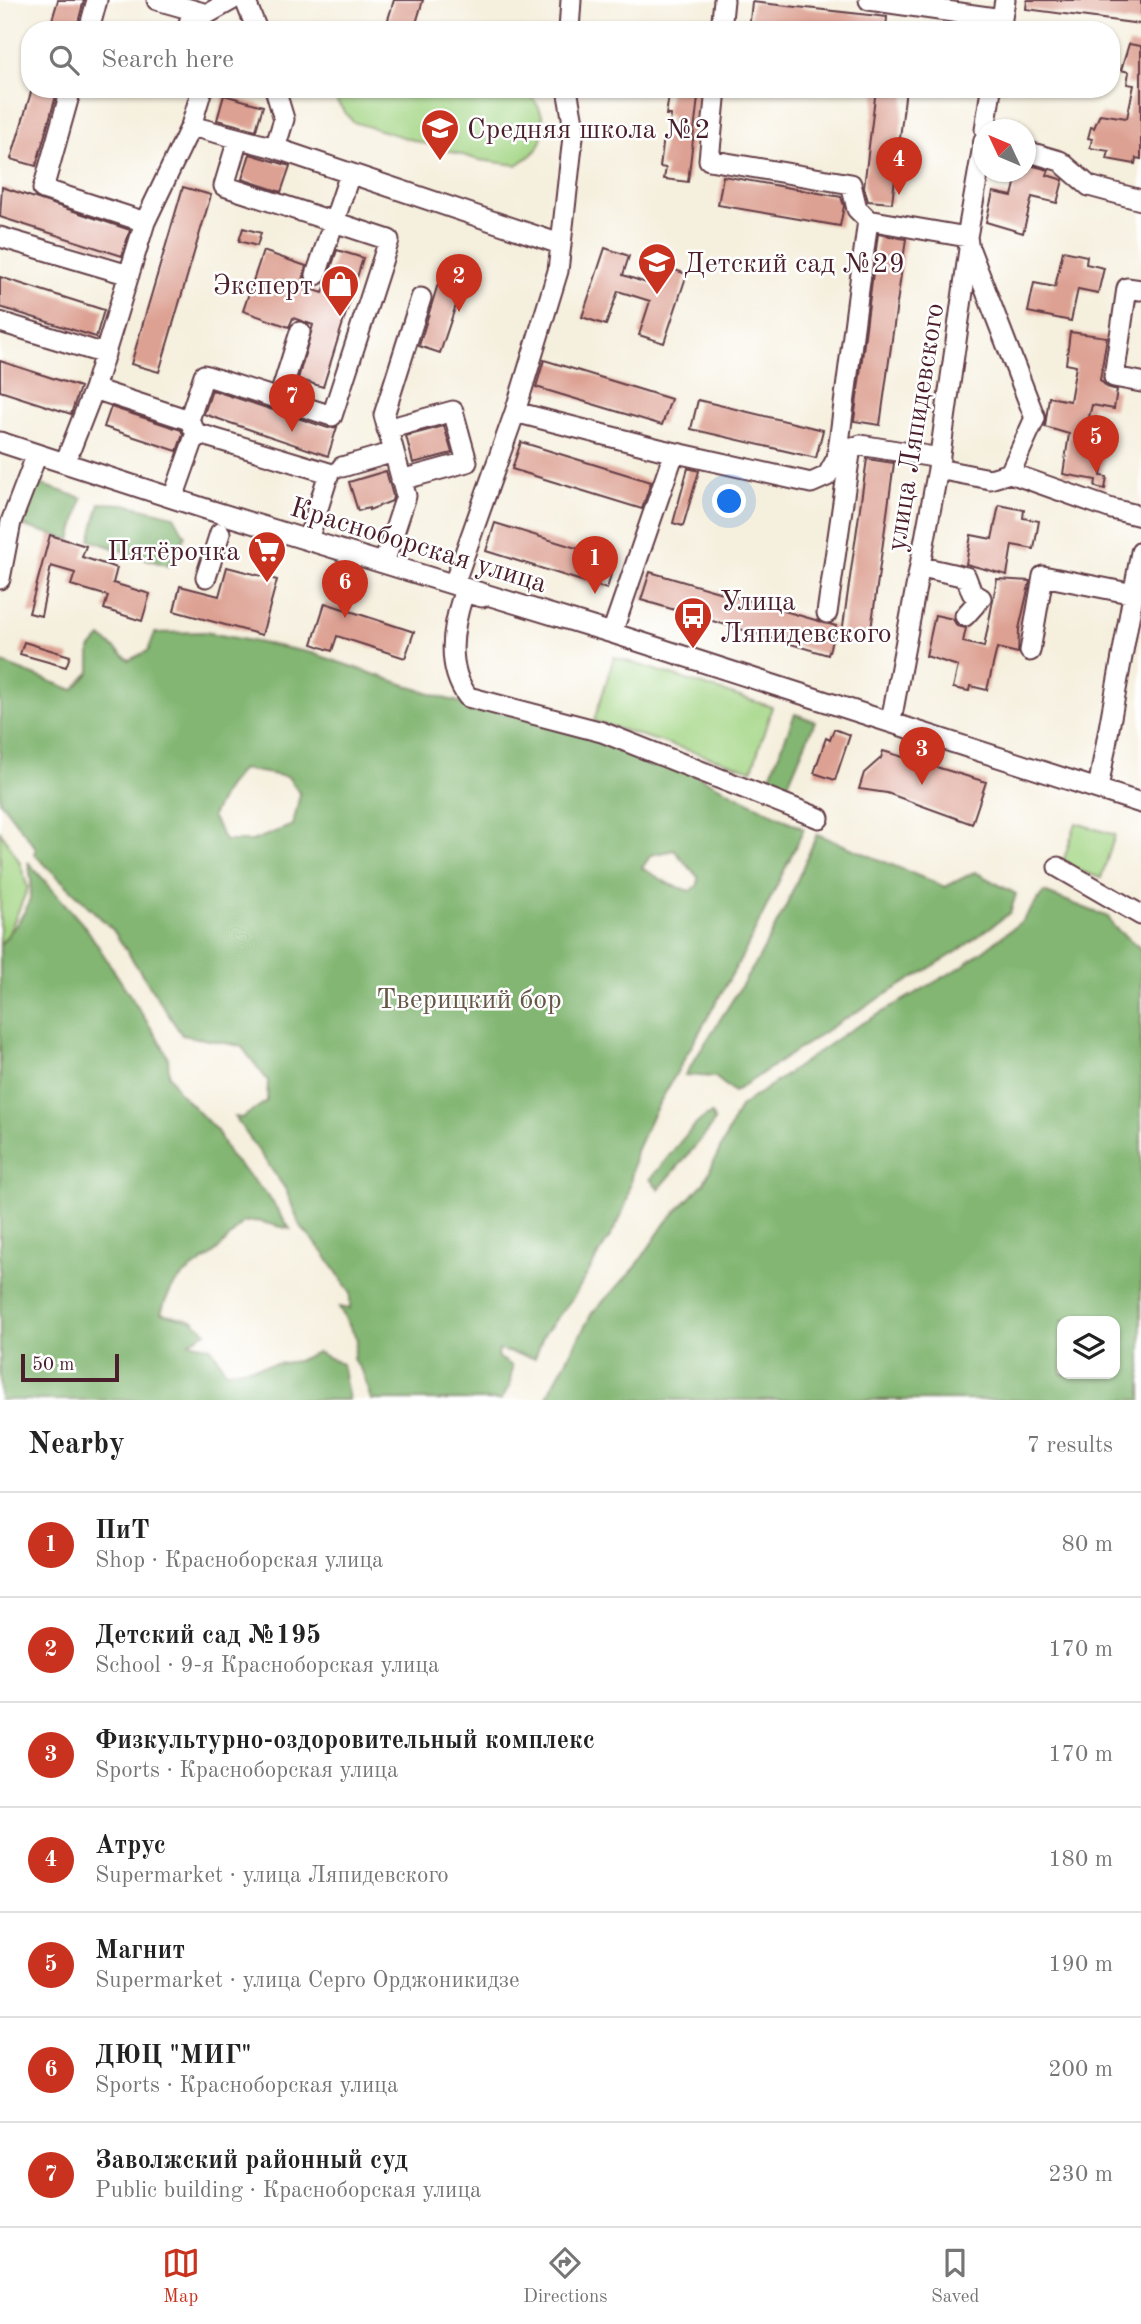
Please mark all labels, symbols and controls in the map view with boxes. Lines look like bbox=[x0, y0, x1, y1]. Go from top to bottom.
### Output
search box bbox=[21, 21, 1120, 98]
icon: search bbox=[45, 41, 83, 79]
text: Search here bbox=[101, 47, 234, 73]
school or university icon: Средняя школа №2 bbox=[419, 107, 461, 162]
place label: Средняя школа №2 bbox=[467, 117, 710, 145]
north arrow bbox=[973, 119, 1036, 182]
pin: 4 bbox=[876, 137, 922, 195]
school or university icon: Детский сад №29 bbox=[636, 241, 678, 296]
place label: Детский сад №29 bbox=[684, 251, 905, 279]
pin: 2 bbox=[436, 254, 482, 312]
shop icon: Эксперт bbox=[319, 263, 361, 318]
place label: Эксперт bbox=[213, 273, 313, 301]
street label: улица Ляпидевского bbox=[883, 301, 950, 554]
pin: 7 bbox=[269, 374, 315, 432]
pin: 5 bbox=[1073, 415, 1119, 473]
your location bbox=[712, 484, 746, 518]
street label: Красноборская улица bbox=[287, 495, 550, 599]
supermarket icon: Пятёрочка bbox=[246, 529, 288, 584]
pin: 1 bbox=[572, 536, 618, 594]
place label: Пятёрочка bbox=[107, 539, 240, 567]
pin: 6 bbox=[322, 560, 368, 618]
place label: Улица Ляпидевского bbox=[720, 589, 892, 649]
bus stop icon: Улица Ляпидевского bbox=[672, 595, 714, 650]
pin: 3 bbox=[899, 727, 945, 785]
park label: Тверицкий бор bbox=[376, 987, 562, 1015]
map controls bbox=[1057, 1316, 1120, 1379]
button: layers bbox=[1057, 1316, 1120, 1379]
scale bar bbox=[21, 1351, 119, 1383]
text: 50 m bbox=[32, 1356, 74, 1375]
text: Nearby bbox=[28, 1430, 125, 1460]
text: 7 results bbox=[1027, 1434, 1113, 1457]
text: ПиТ bbox=[95, 1518, 150, 1544]
text: 1 bbox=[44, 1533, 58, 1556]
text: 80 m bbox=[1062, 1533, 1113, 1556]
text: Shop · Красноборская улица bbox=[95, 1549, 383, 1572]
text: Детский сад №195 bbox=[95, 1623, 321, 1649]
text: 2 bbox=[44, 1638, 58, 1661]
text: 170 m bbox=[1048, 1638, 1113, 1661]
text: School · 9-я Красноборская улица bbox=[95, 1654, 439, 1677]
text: Физкультурно-оздоровительный комплекс bbox=[95, 1728, 595, 1754]
text: 3 bbox=[44, 1743, 58, 1766]
text: 170 m bbox=[1048, 1743, 1113, 1766]
text: Sports · Красноборская улица bbox=[95, 1759, 398, 1782]
text: Атрус bbox=[95, 1833, 166, 1859]
text: 4 bbox=[44, 1848, 58, 1871]
text: 180 m bbox=[1048, 1848, 1113, 1871]
text: Supermarket · улица Ляпидевского bbox=[95, 1864, 449, 1887]
text: Магнит bbox=[95, 1938, 185, 1964]
text: 5 bbox=[44, 1953, 58, 1976]
text: 190 m bbox=[1048, 1953, 1113, 1976]
text: Supermarket · улица Серго Орджоникидзе bbox=[95, 1969, 520, 1992]
text: ДЮЦ "МИГ" bbox=[95, 2043, 251, 2069]
text: 6 bbox=[44, 2058, 58, 2081]
text: 200 m bbox=[1048, 2058, 1113, 2081]
text: Sports · Красноборская улица bbox=[95, 2074, 398, 2097]
text: Заволжский районный суд bbox=[95, 2148, 408, 2174]
text: 7 bbox=[44, 2163, 58, 2186]
text: 230 m bbox=[1048, 2163, 1113, 2186]
text: Public building · Красноборская улица bbox=[95, 2179, 481, 2202]
tab: Map bbox=[162, 2244, 200, 2309]
tab: Directions bbox=[523, 2244, 608, 2309]
tab: Saved bbox=[931, 2244, 979, 2309]

